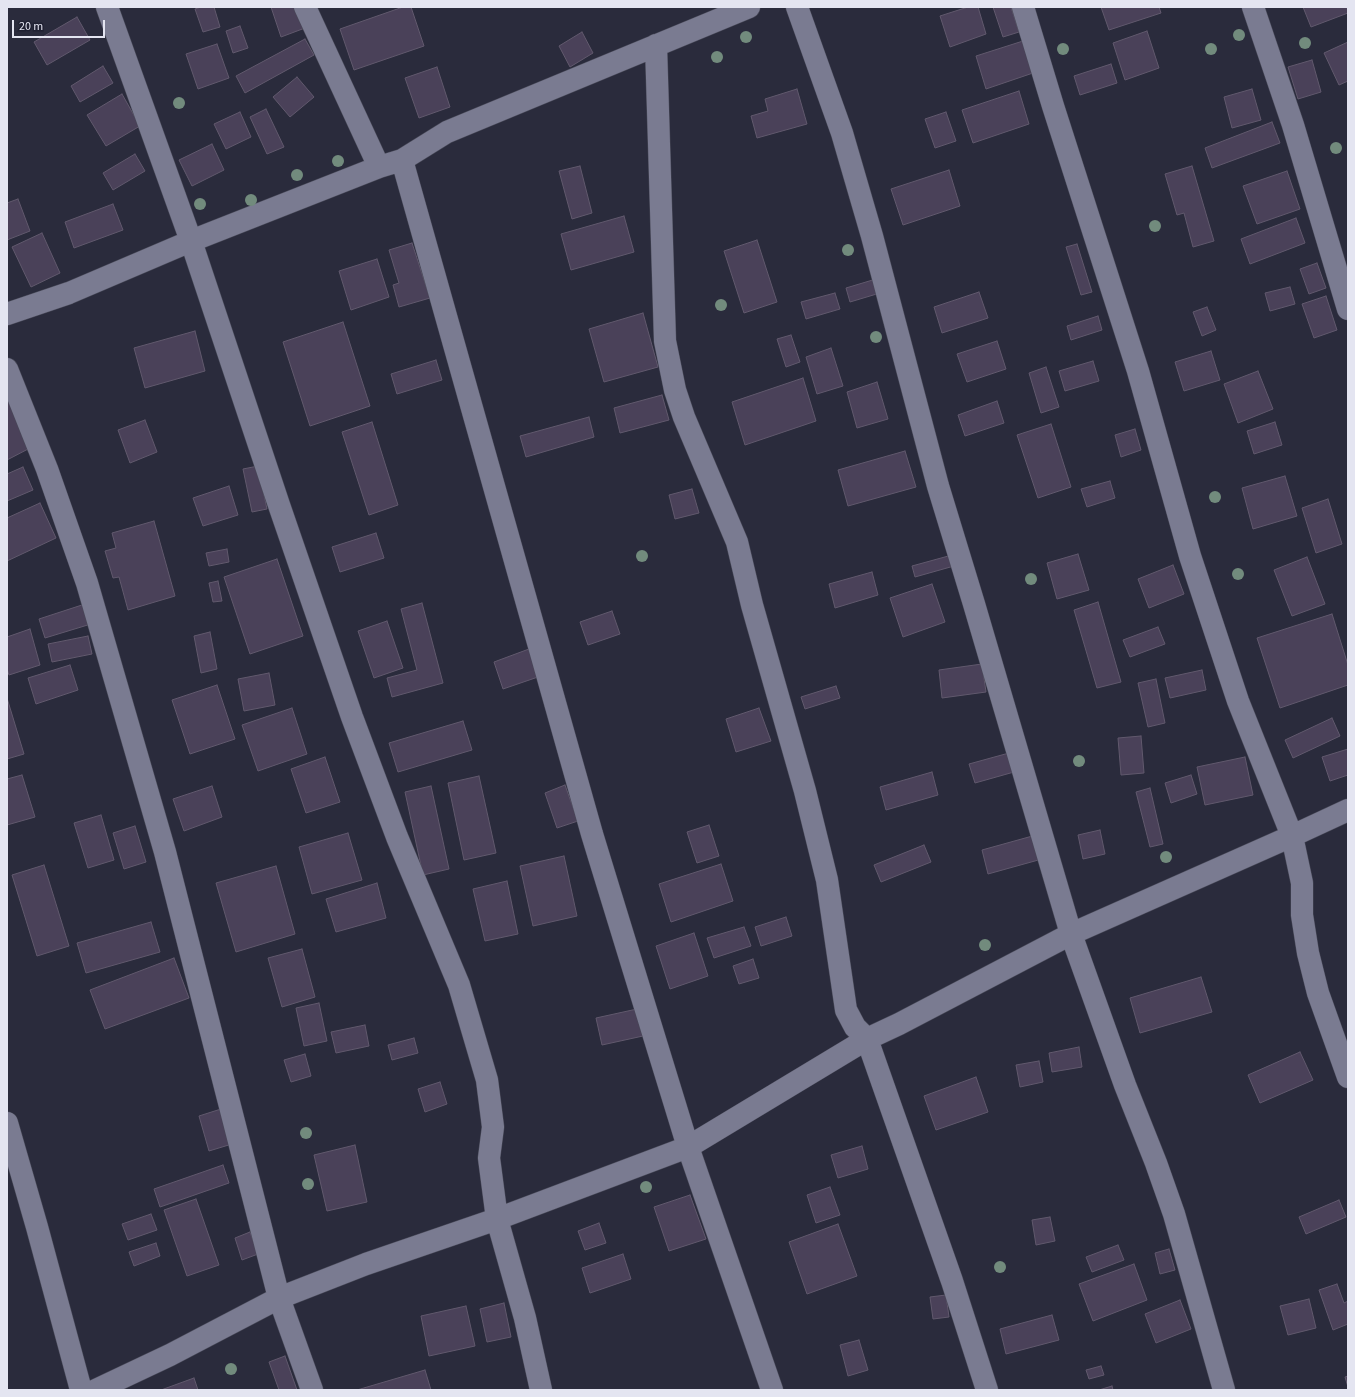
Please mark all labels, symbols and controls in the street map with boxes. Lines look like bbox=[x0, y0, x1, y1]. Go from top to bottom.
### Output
scale bar bbox=[14, 12, 107, 38]
text: 20 m bbox=[19, 18, 43, 35]

